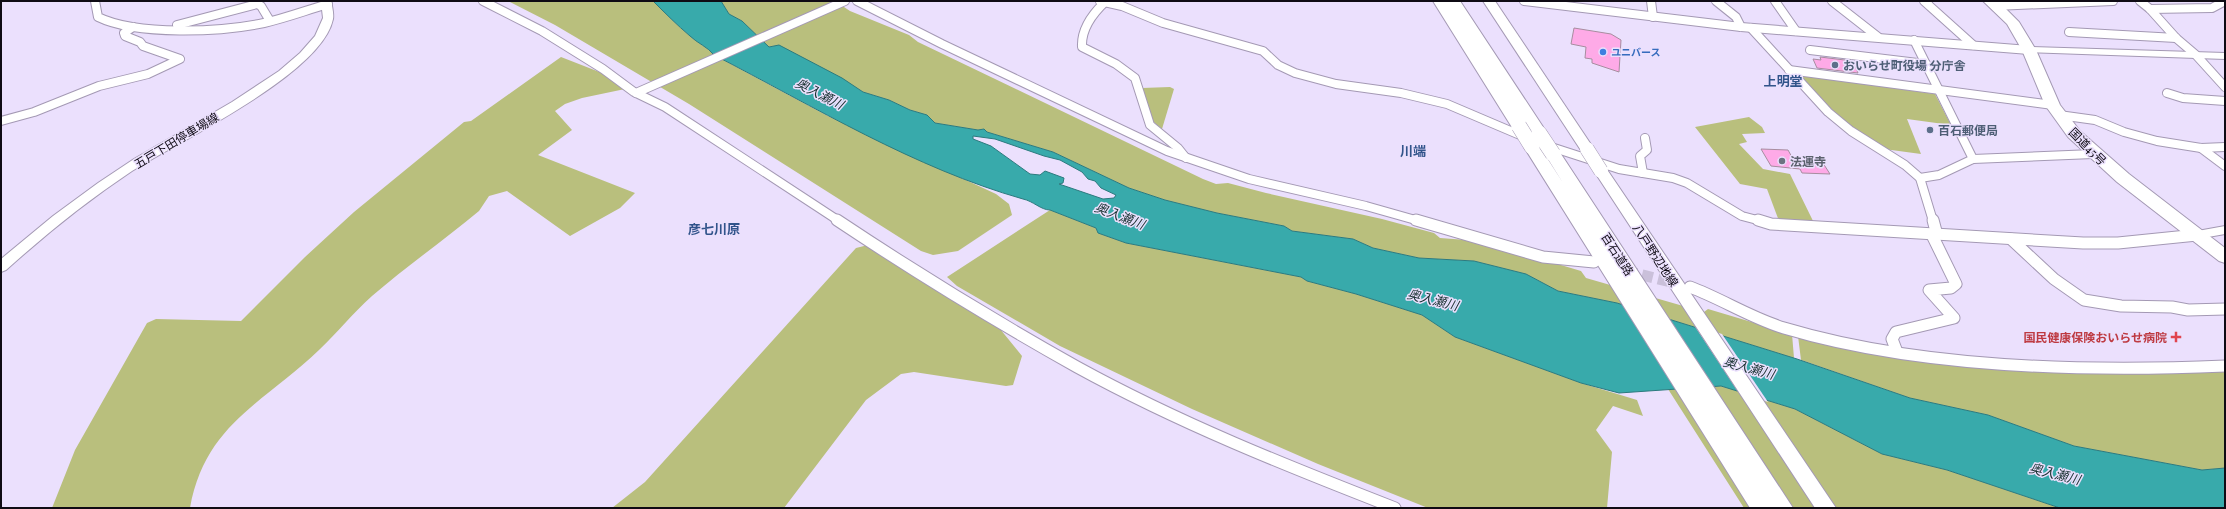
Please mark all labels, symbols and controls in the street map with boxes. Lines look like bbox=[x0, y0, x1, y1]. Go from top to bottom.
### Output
place label: ユニバース bbox=[1611, 45, 1661, 59]
marker: ユニバース bbox=[1598, 47, 1608, 57]
place label: おいらせ町役場 分庁舎 bbox=[1843, 57, 1966, 73]
marker: おいらせ町役場 分庁舎 bbox=[1830, 60, 1840, 70]
district label: 上明堂 bbox=[1763, 72, 1803, 89]
water label: 奥入瀬川 bbox=[793, 74, 849, 113]
street label: 五戸下田停車場線 bbox=[131, 108, 221, 172]
place label: 百石郵便局 bbox=[1938, 122, 1998, 138]
street label: 国道45号 bbox=[2066, 124, 2110, 168]
marker: 百石郵便局 bbox=[1925, 125, 1935, 135]
district label: 川端 bbox=[1400, 142, 1426, 159]
place label: 法運寺 bbox=[1790, 153, 1826, 169]
marker: 法運寺 bbox=[1777, 156, 1787, 166]
water label: 奥入瀬川 bbox=[1093, 198, 1149, 233]
district label: 彦七川原 bbox=[688, 220, 740, 237]
street label: 八戸野辺地線 bbox=[1630, 220, 1682, 290]
street label: 百石道路 bbox=[1598, 230, 1638, 278]
water label: 奥入瀬川 bbox=[1406, 284, 1462, 314]
place label: 国民健康保険おいらせ病院 bbox=[2023, 329, 2167, 345]
marker: 国民健康保険おいらせ病院 bbox=[2170, 331, 2182, 343]
water label: 奥入瀬川 bbox=[1722, 352, 1778, 382]
water label: 奥入瀬川 bbox=[2028, 458, 2084, 488]

